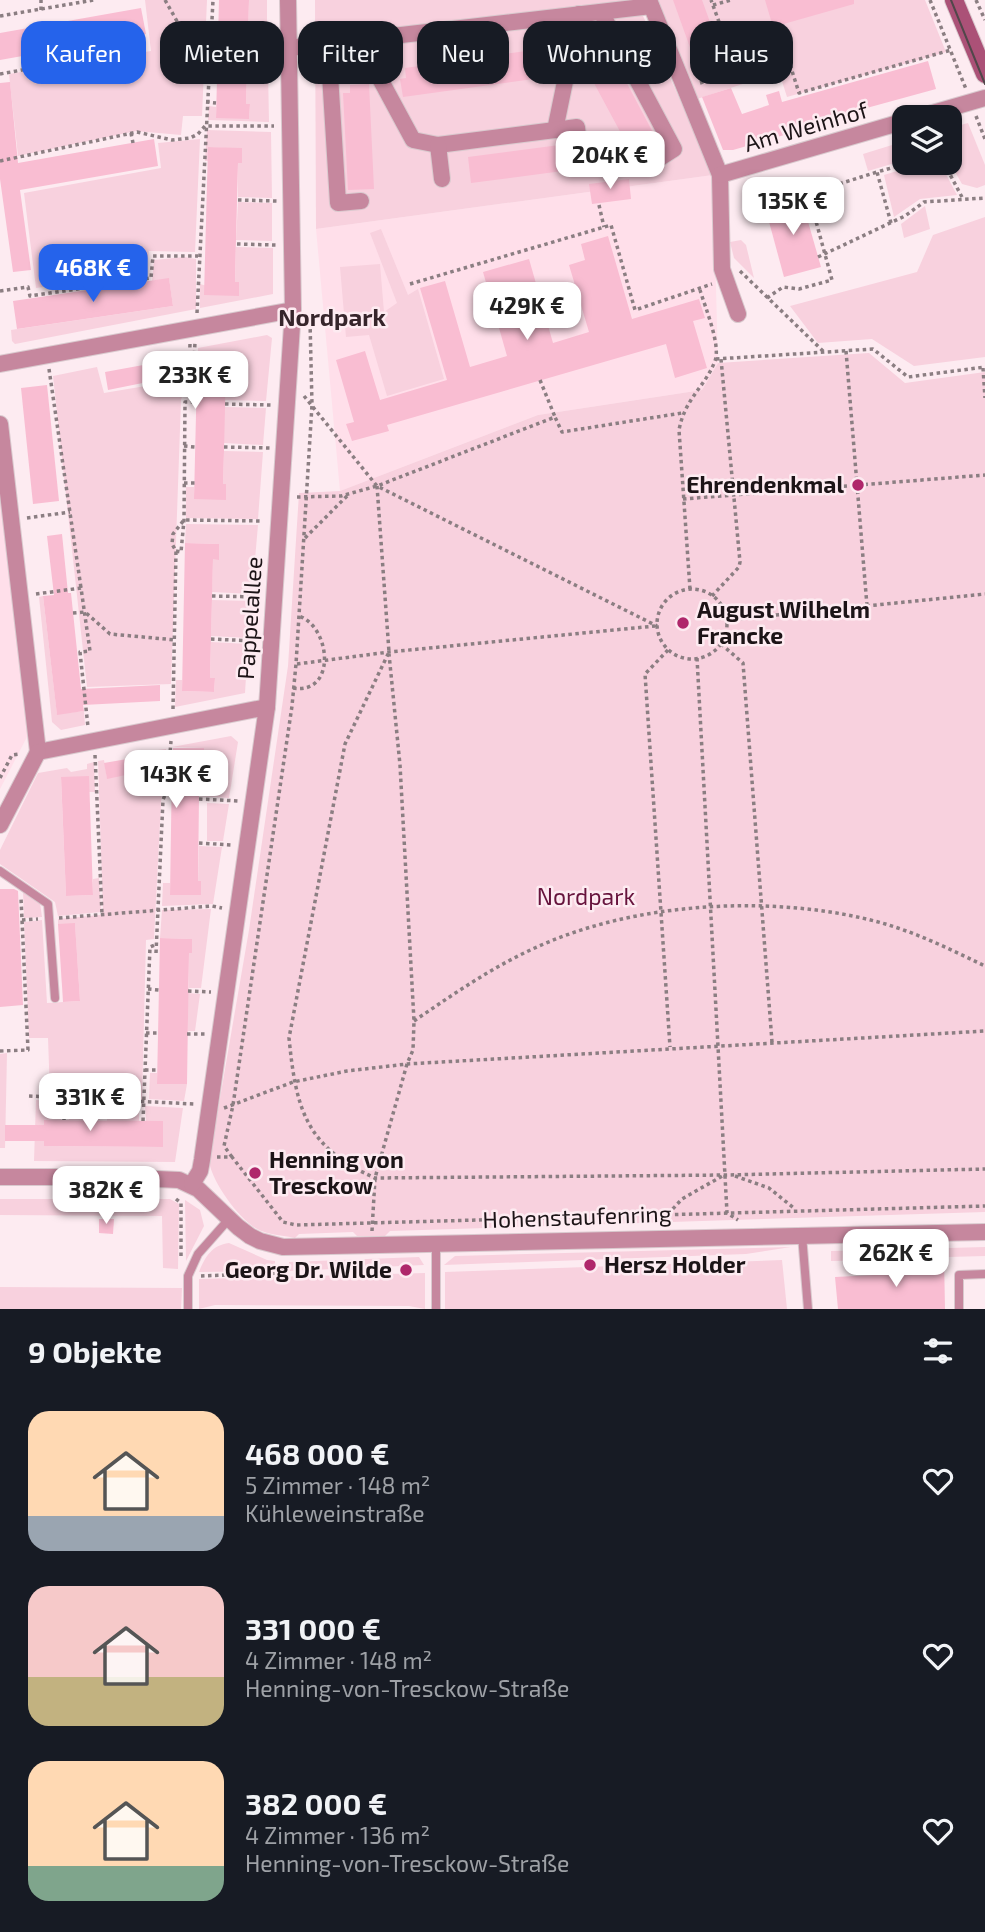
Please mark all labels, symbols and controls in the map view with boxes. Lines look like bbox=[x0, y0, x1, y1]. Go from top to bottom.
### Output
chip: Kaufen bbox=[21, 21, 146, 84]
chip: Mieten bbox=[160, 21, 284, 84]
chip: Filter bbox=[298, 21, 403, 84]
chip: Neu bbox=[417, 21, 509, 84]
chip: Wohnung bbox=[523, 21, 676, 84]
chip: Haus bbox=[690, 21, 793, 84]
street label: Am Weinhof bbox=[741, 95, 872, 157]
map controls bbox=[892, 105, 962, 175]
button: layers bbox=[892, 105, 962, 175]
pin: 204K € bbox=[553, 132, 667, 191]
text: 204K € bbox=[572, 140, 648, 168]
pin: 135K € bbox=[736, 177, 850, 237]
text: 135K € bbox=[758, 186, 828, 214]
pin: 468K € bbox=[36, 244, 150, 304]
text: 468K € bbox=[55, 253, 131, 281]
pin: 429K € bbox=[470, 282, 584, 342]
text: 429K € bbox=[489, 291, 565, 319]
district label: Nordpark bbox=[278, 302, 386, 331]
pin: 233K € bbox=[138, 352, 252, 411]
text: 233K € bbox=[158, 360, 232, 388]
place label: Ehrendenkmal bbox=[686, 470, 844, 498]
marker: Ehrendenkmal bbox=[850, 477, 866, 493]
street label: Pappelallee bbox=[231, 556, 267, 680]
place label: August Wilhelm Francke bbox=[697, 595, 870, 649]
marker: August Wilhelm Francke bbox=[675, 615, 691, 631]
pin: 143K € bbox=[119, 750, 233, 810]
text: 143K € bbox=[140, 759, 212, 787]
park label: Nordpark bbox=[537, 882, 635, 910]
pin: 331K € bbox=[33, 1074, 147, 1133]
text: 331K € bbox=[55, 1082, 125, 1110]
place label: Henning von Tresckow bbox=[269, 1145, 404, 1199]
marker: Henning von Tresckow bbox=[247, 1165, 263, 1181]
pin: 382K € bbox=[49, 1166, 163, 1226]
text: 382K € bbox=[69, 1175, 143, 1203]
street label: Hohenstaufenring bbox=[482, 1199, 672, 1233]
pin: 262K € bbox=[839, 1230, 953, 1289]
text: 262K € bbox=[859, 1238, 933, 1266]
place label: Hersz Holder bbox=[604, 1250, 746, 1278]
place label: Georg Dr. Wilde bbox=[225, 1255, 392, 1283]
marker: Hersz Holder bbox=[582, 1257, 598, 1273]
marker: Georg Dr. Wilde bbox=[398, 1262, 414, 1278]
icon: filters bbox=[919, 1332, 957, 1370]
text: 9 Objekte bbox=[28, 1333, 162, 1369]
text: 468 000 € bbox=[245, 1435, 390, 1471]
icon: home bbox=[84, 1439, 168, 1523]
icon: heart bbox=[919, 1462, 957, 1500]
text: 5 Zimmer · 148 m² bbox=[245, 1471, 430, 1499]
text: Kühleweinstraße bbox=[245, 1499, 425, 1527]
text: 331 000 € bbox=[245, 1610, 381, 1646]
icon: home bbox=[84, 1614, 168, 1698]
icon: heart bbox=[919, 1637, 957, 1675]
text: 4 Zimmer · 148 m² bbox=[245, 1646, 432, 1674]
text: Henning-von-Tresckow-Straße bbox=[245, 1674, 569, 1702]
text: 382 000 € bbox=[245, 1785, 387, 1821]
icon: home bbox=[84, 1789, 168, 1873]
icon: heart bbox=[919, 1812, 957, 1850]
text: 4 Zimmer · 136 m² bbox=[245, 1821, 430, 1849]
text: Henning-von-Tresckow-Straße bbox=[245, 1849, 569, 1877]

